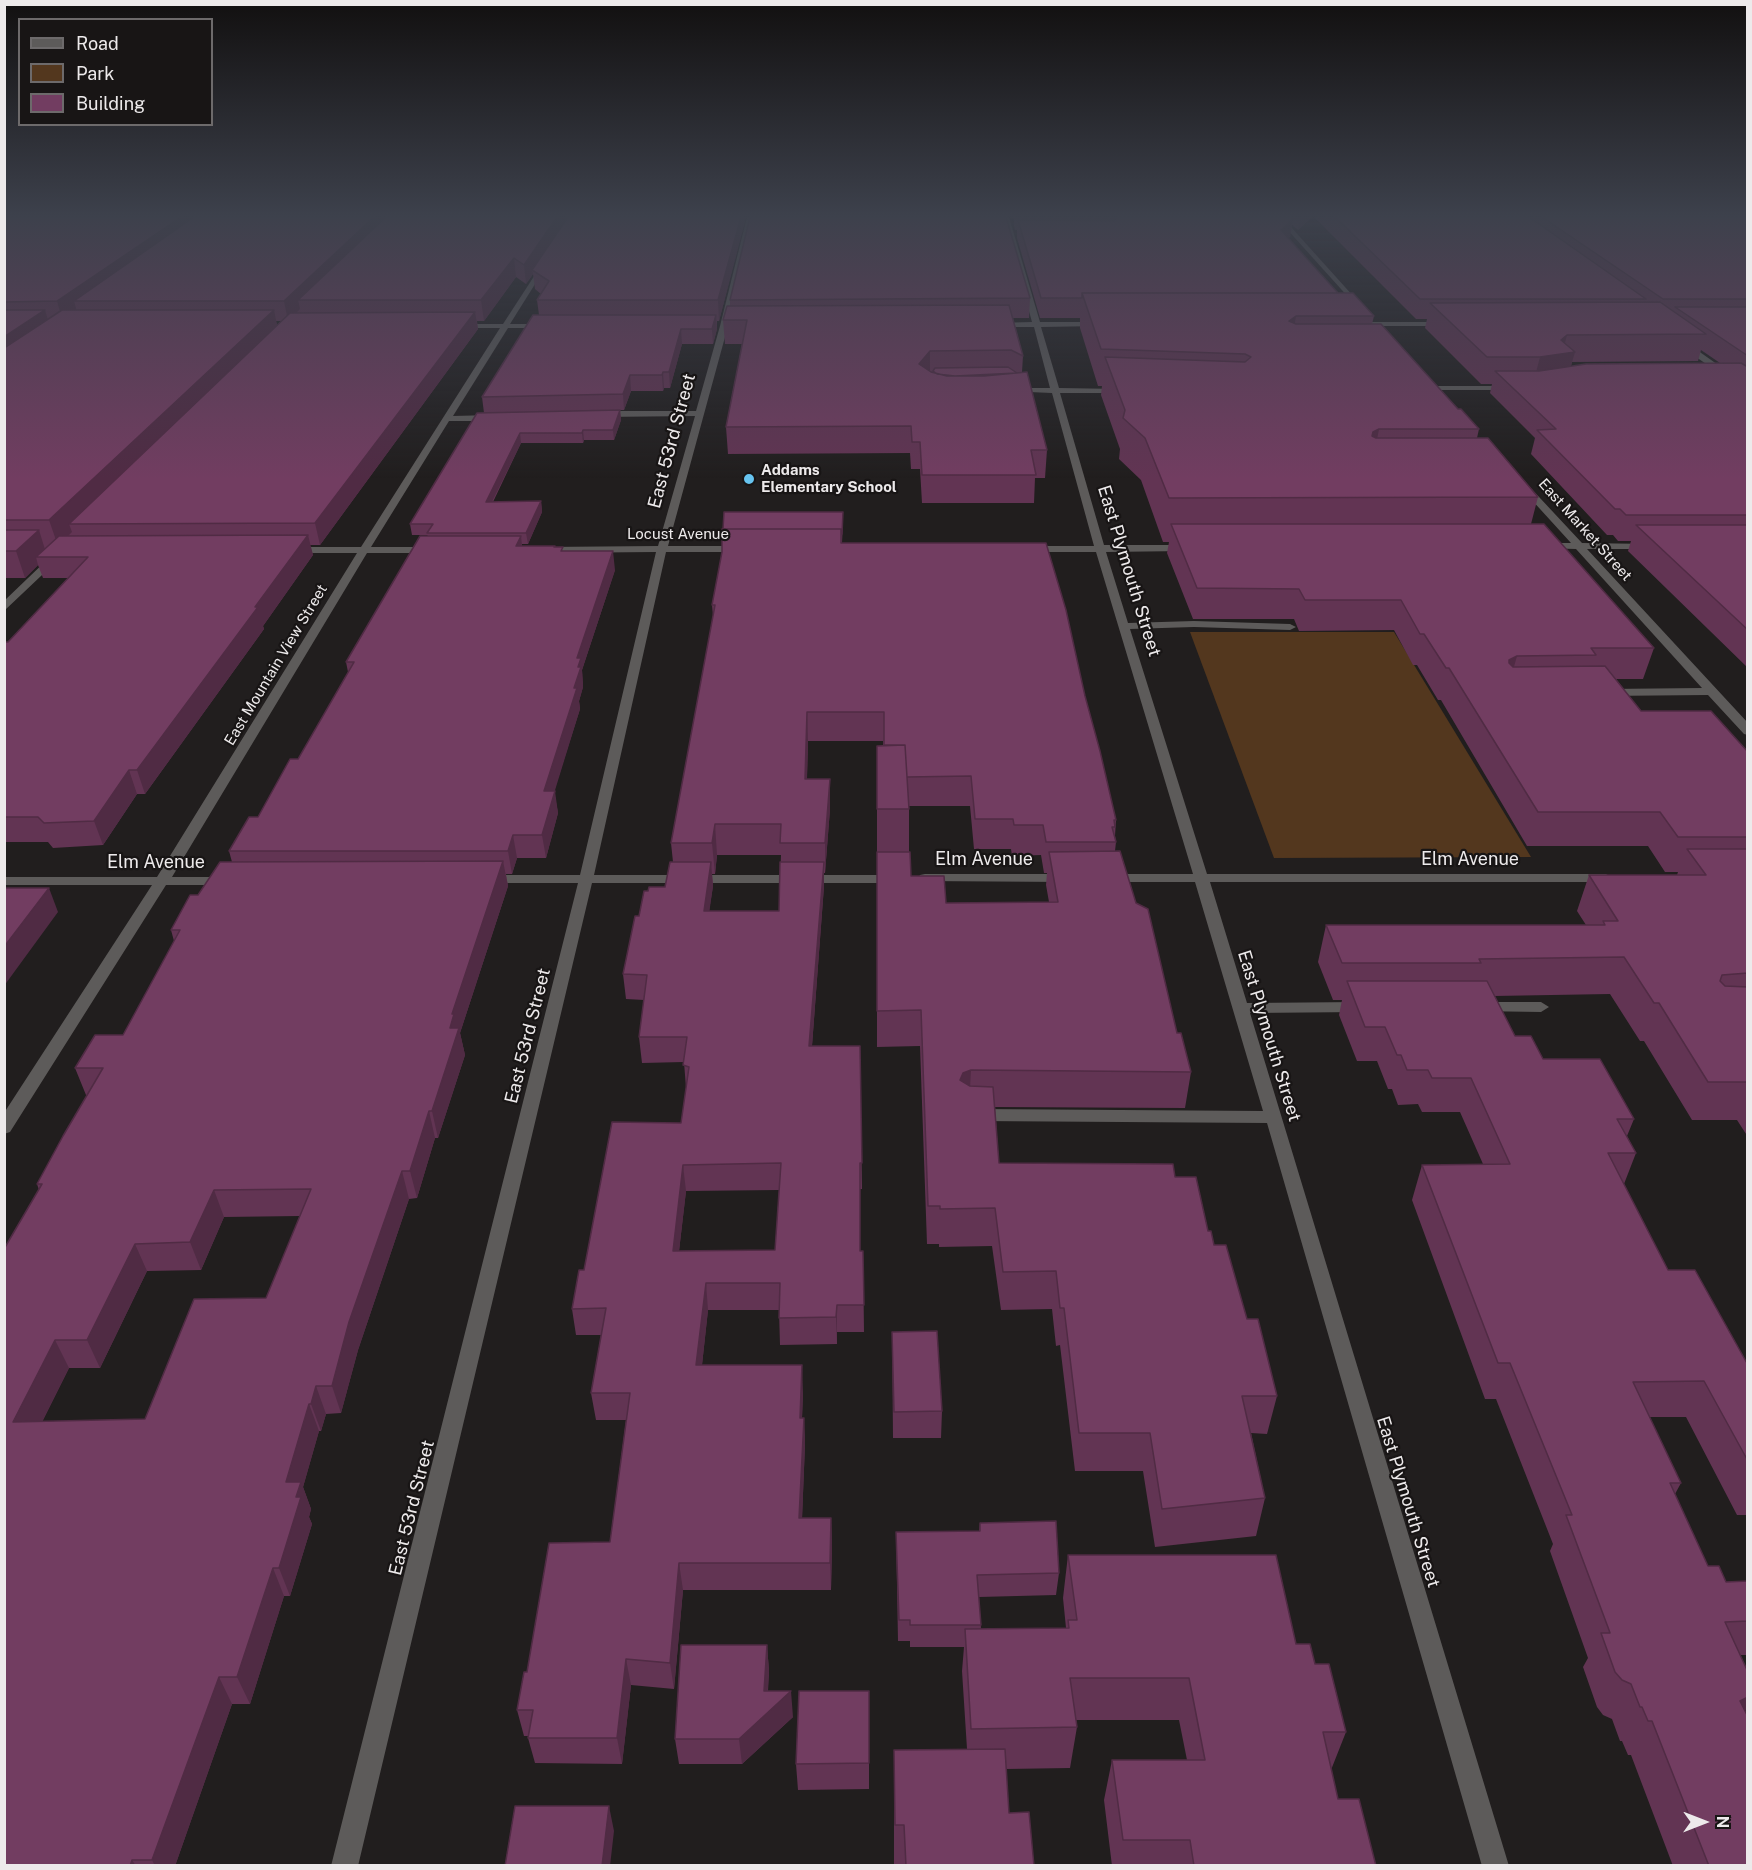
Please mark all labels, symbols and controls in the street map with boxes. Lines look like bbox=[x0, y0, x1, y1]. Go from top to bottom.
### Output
legend bbox=[18, 18, 213, 126]
text: Road bbox=[76, 33, 119, 54]
text: Park bbox=[76, 63, 114, 84]
text: Building bbox=[76, 93, 145, 114]
street label: East 53rd Street bbox=[644, 371, 700, 511]
place label: Addams Elementary School bbox=[761, 461, 897, 496]
marker: Addams Elementary School bbox=[742, 472, 756, 486]
street label: East Market Street bbox=[1534, 475, 1636, 585]
street label: East Plymouth Street bbox=[1093, 483, 1165, 659]
street label: Locust Avenue bbox=[627, 525, 729, 543]
street label: East Mountain View Street bbox=[221, 581, 331, 749]
street label: Elm Avenue bbox=[935, 848, 1033, 870]
street label: Elm Avenue bbox=[1421, 848, 1519, 870]
street label: Elm Avenue bbox=[107, 851, 205, 873]
street label: East Plymouth Street bbox=[1233, 948, 1305, 1124]
street label: East 53rd Street bbox=[501, 966, 555, 1106]
street label: East Plymouth Street bbox=[1372, 1414, 1444, 1590]
street label: East 53rd Street bbox=[385, 1438, 439, 1578]
north arrow bbox=[1674, 1792, 1734, 1852]
text: N bbox=[1713, 1816, 1732, 1828]

